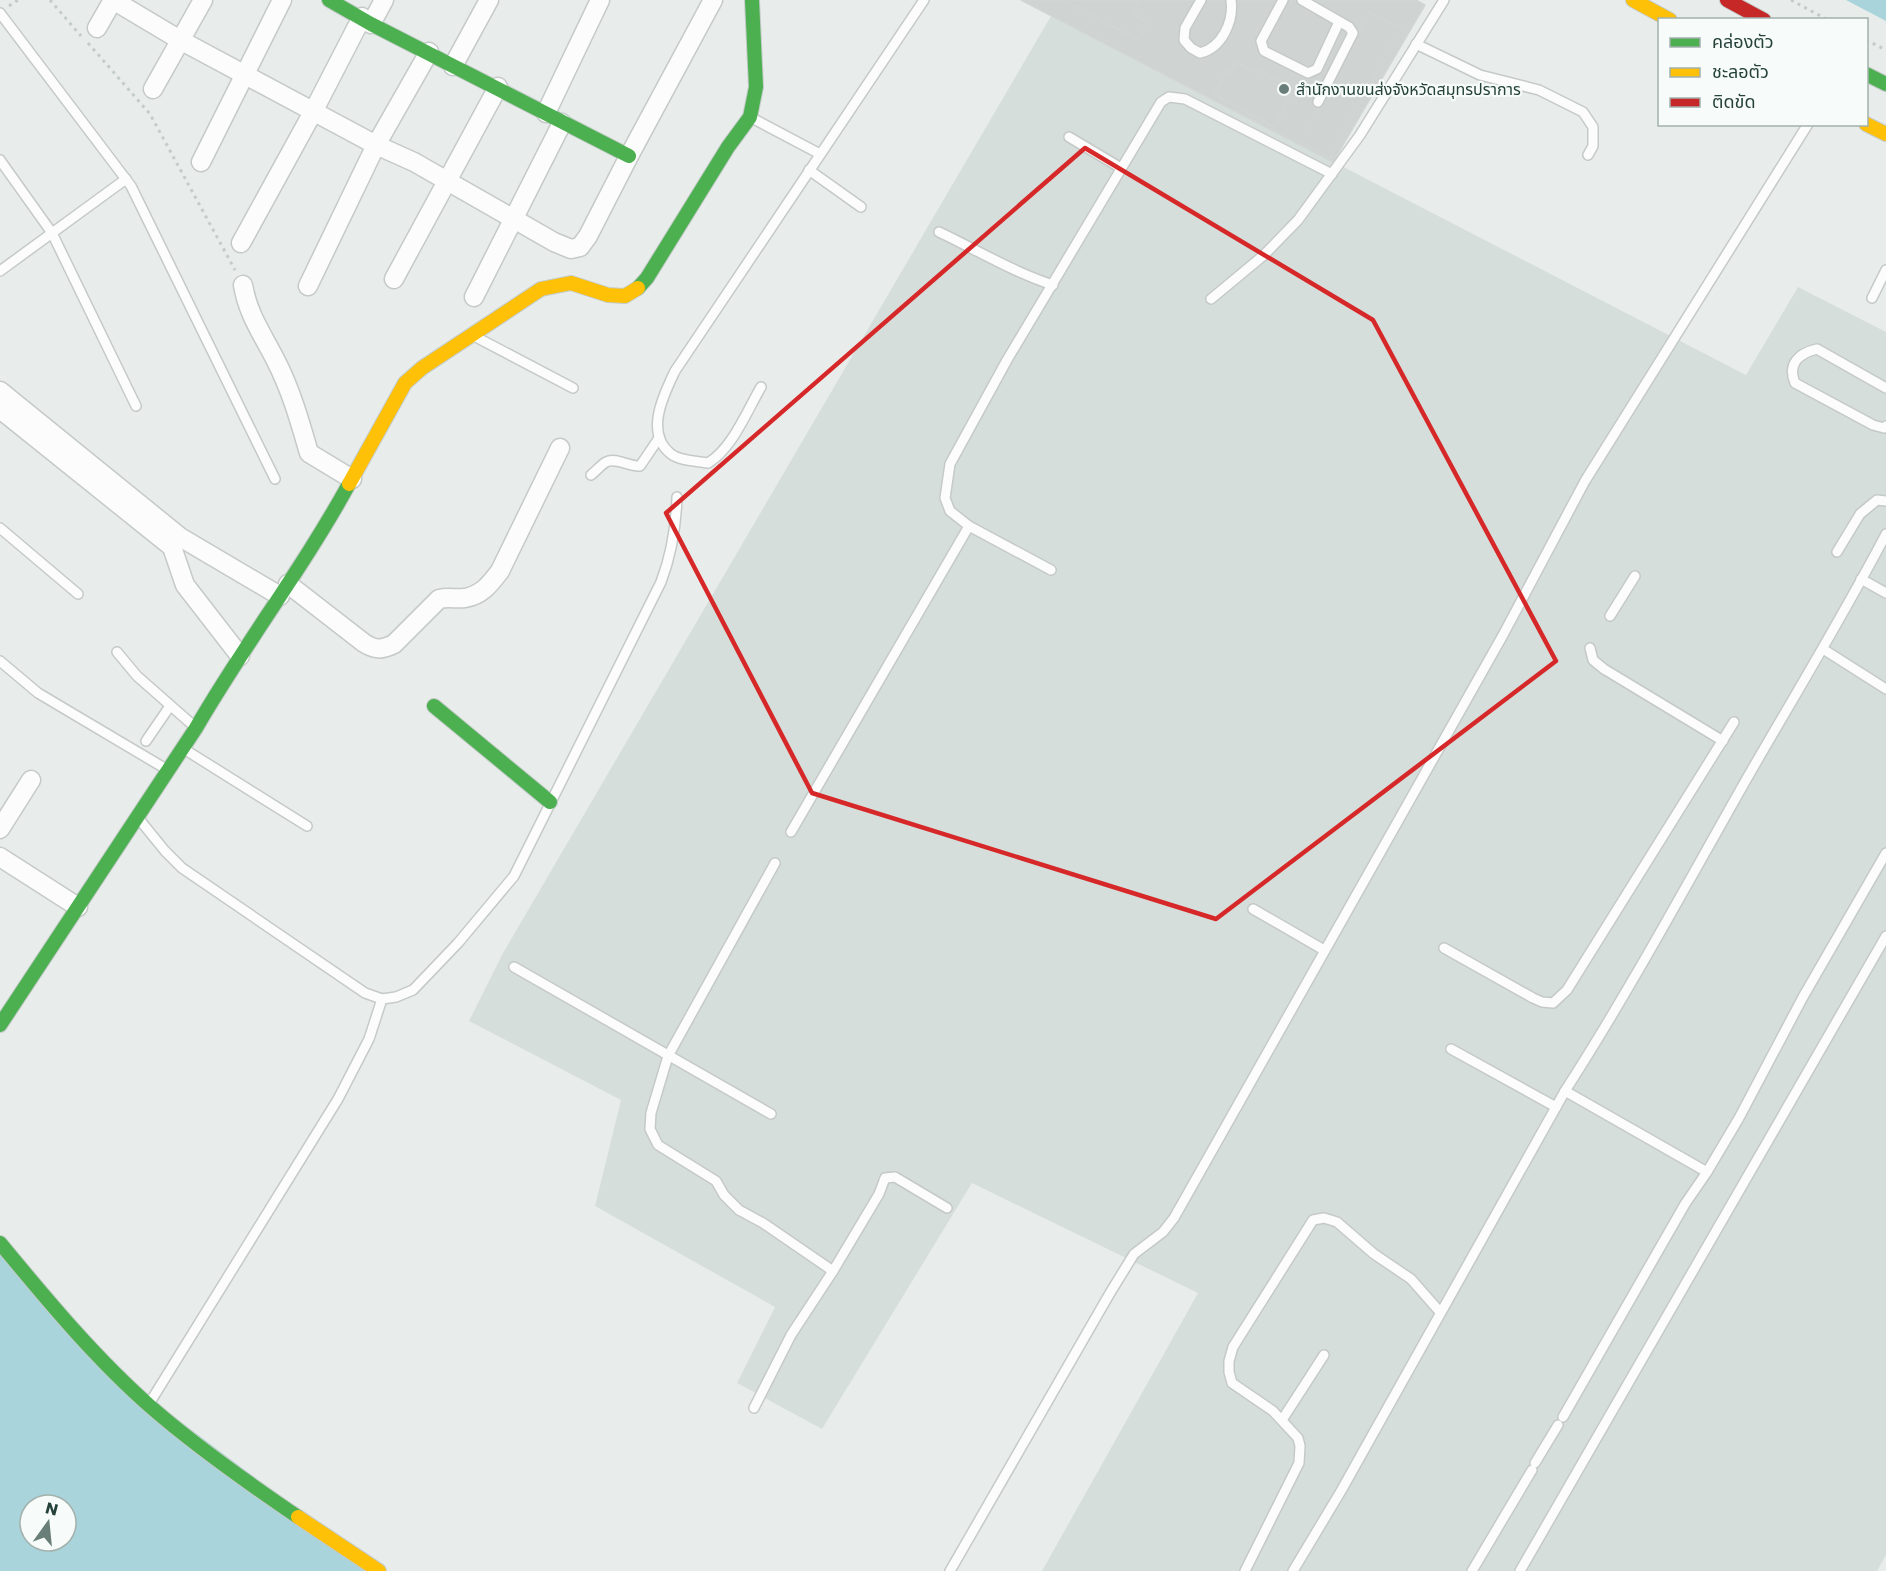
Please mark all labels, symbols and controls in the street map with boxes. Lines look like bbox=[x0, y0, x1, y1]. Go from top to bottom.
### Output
legend bbox=[1658, 18, 1868, 126]
text: คล่องตัว bbox=[1712, 29, 1774, 54]
text: ชะลอตัว bbox=[1712, 59, 1769, 84]
place label: สำนักงานขนส่งจังหวัดสมุทรปราการ bbox=[1296, 78, 1521, 101]
marker: สำนักงานขนส่งจังหวัดสมุทรปราการ bbox=[1277, 82, 1291, 96]
text: ติดขัด bbox=[1712, 89, 1755, 114]
north arrow bbox=[18, 1493, 78, 1553]
text: N bbox=[43, 1496, 61, 1522]

